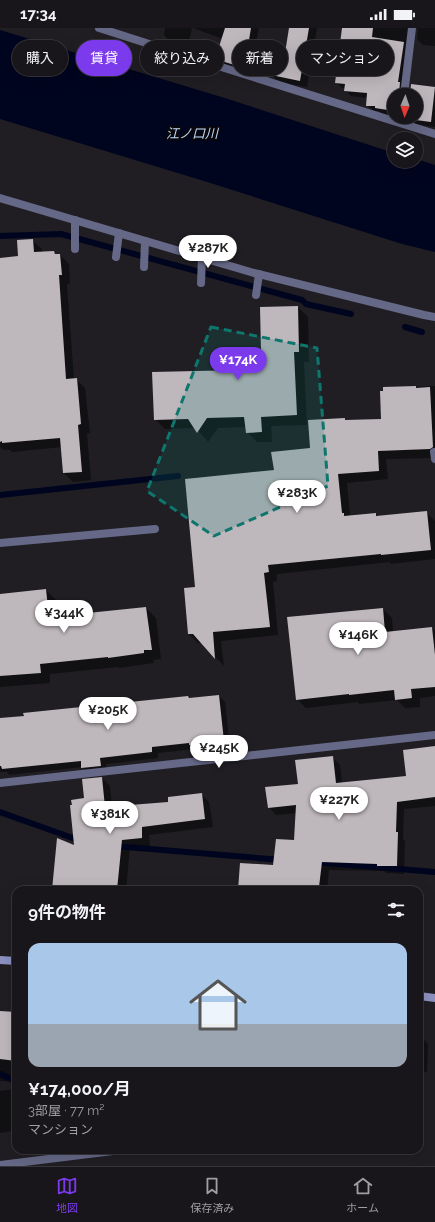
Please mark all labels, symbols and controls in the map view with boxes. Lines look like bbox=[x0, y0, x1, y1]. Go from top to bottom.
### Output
text: 17:34 bbox=[20, 5, 56, 23]
chip: 購入 bbox=[12, 40, 68, 76]
chip: 賃貸 bbox=[76, 40, 132, 76]
chip: 絞り込み bbox=[140, 40, 224, 76]
chip: 新着 bbox=[232, 40, 288, 76]
chip: マンション bbox=[296, 40, 394, 76]
north arrow bbox=[387, 88, 423, 124]
map controls bbox=[387, 88, 423, 168]
water label: 江ノ口川 bbox=[166, 126, 220, 141]
button: layers bbox=[387, 132, 423, 168]
pin: ¥287K bbox=[180, 235, 236, 269]
text: ¥287K bbox=[188, 240, 228, 255]
pin: ¥174K bbox=[210, 347, 266, 381]
text: ¥174K bbox=[219, 352, 257, 367]
pin: ¥283K bbox=[269, 480, 325, 514]
text: ¥283K bbox=[277, 485, 317, 500]
pin: ¥344K bbox=[36, 600, 92, 634]
text: ¥344K bbox=[44, 605, 84, 620]
pin: ¥146K bbox=[330, 622, 386, 656]
text: ¥146K bbox=[338, 627, 378, 642]
pin: ¥205K bbox=[80, 697, 136, 731]
text: ¥205K bbox=[88, 702, 128, 717]
pin: ¥245K bbox=[191, 735, 247, 769]
text: ¥245K bbox=[199, 740, 239, 755]
pin: ¥227K bbox=[311, 787, 367, 821]
text: ¥227K bbox=[319, 792, 359, 807]
pin: ¥381K bbox=[82, 801, 138, 835]
text: ¥381K bbox=[90, 806, 130, 821]
icon: filters bbox=[385, 899, 407, 921]
text: 9件の物件 bbox=[28, 902, 106, 922]
icon: home bbox=[182, 969, 254, 1041]
text: ¥174,000/月 bbox=[28, 1079, 131, 1099]
text: 3部屋 · 77 m² bbox=[28, 1103, 104, 1118]
text: マンション bbox=[28, 1122, 93, 1137]
tab: 地図 bbox=[56, 1175, 78, 1215]
tab: 保存済み bbox=[190, 1175, 234, 1215]
tab: ホーム bbox=[346, 1175, 379, 1215]

